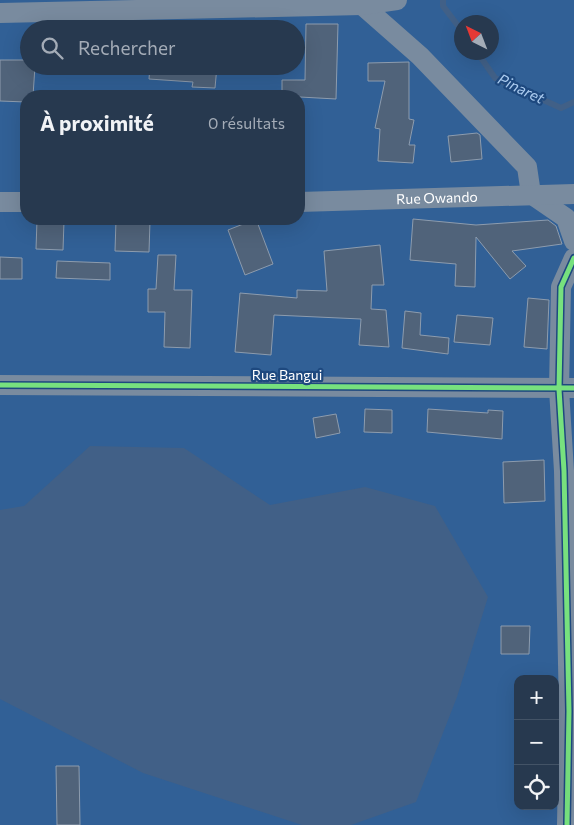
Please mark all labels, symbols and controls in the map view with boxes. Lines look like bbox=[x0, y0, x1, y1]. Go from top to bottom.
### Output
north arrow bbox=[454, 15, 499, 60]
search box bbox=[20, 20, 305, 75]
icon: search bbox=[38, 34, 66, 62]
text: Rechercher bbox=[78, 36, 176, 59]
water label: Pinaret bbox=[495, 69, 548, 107]
text: À proximité bbox=[40, 110, 154, 135]
text: 0 résultats bbox=[208, 113, 285, 132]
street label: Rue Owando bbox=[396, 188, 478, 207]
street label: Rue Bangui bbox=[252, 366, 322, 383]
map controls bbox=[514, 675, 559, 810]
button: + bbox=[514, 675, 559, 720]
button: − bbox=[514, 720, 559, 765]
button: locate bbox=[514, 765, 559, 810]

